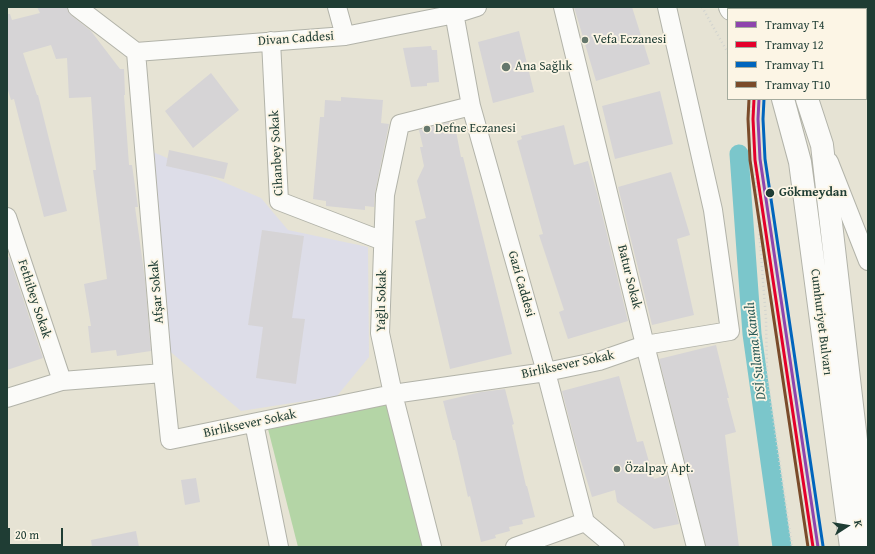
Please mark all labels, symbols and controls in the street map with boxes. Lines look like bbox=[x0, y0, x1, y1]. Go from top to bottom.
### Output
legend bbox=[727, 8, 867, 100]
text: Tramvay T4 bbox=[765, 16, 825, 33]
street label: Divan Caddesi bbox=[258, 29, 334, 49]
place label: Vefa Eczanesi bbox=[593, 32, 666, 48]
marker: Vefa Eczanesi bbox=[580, 35, 590, 45]
text: Tramvay 12 bbox=[765, 36, 824, 53]
text: Tramvay T1 bbox=[765, 56, 825, 73]
place label: Ana Sağlık bbox=[515, 59, 572, 75]
marker: Ana Sağlık bbox=[500, 61, 512, 73]
text: Tramvay T10 bbox=[765, 76, 830, 93]
street label: Cihanbey Sokak bbox=[267, 110, 287, 196]
place label: Defne Eczanesi bbox=[435, 121, 516, 137]
marker: Defne Eczanesi bbox=[422, 124, 432, 134]
place label: Gökmeydan bbox=[779, 185, 847, 201]
marker: Gökmeydan bbox=[764, 187, 776, 199]
street label: Batur Sokak bbox=[613, 243, 645, 311]
street label: Gazi Caddesi bbox=[504, 249, 538, 319]
street label: Fethibey Sokak bbox=[14, 258, 54, 340]
street label: Afşar Sokak bbox=[146, 259, 168, 325]
street label: Cumhuriyet Bulvarı bbox=[807, 268, 835, 376]
street label: Yağlı Sokak bbox=[374, 270, 390, 332]
water label: DSİ Sulama Kanalı bbox=[742, 301, 770, 401]
street label: Birliksever Sokak bbox=[520, 348, 616, 382]
street label: Birliksever Sokak bbox=[202, 407, 298, 441]
place label: Özalpay Apt. bbox=[625, 461, 694, 477]
marker: Özalpay Apt. bbox=[612, 464, 622, 474]
north arrow bbox=[827, 506, 867, 546]
text: K bbox=[850, 518, 867, 529]
scale bar bbox=[10, 520, 65, 546]
text: 20 m bbox=[15, 526, 39, 543]

